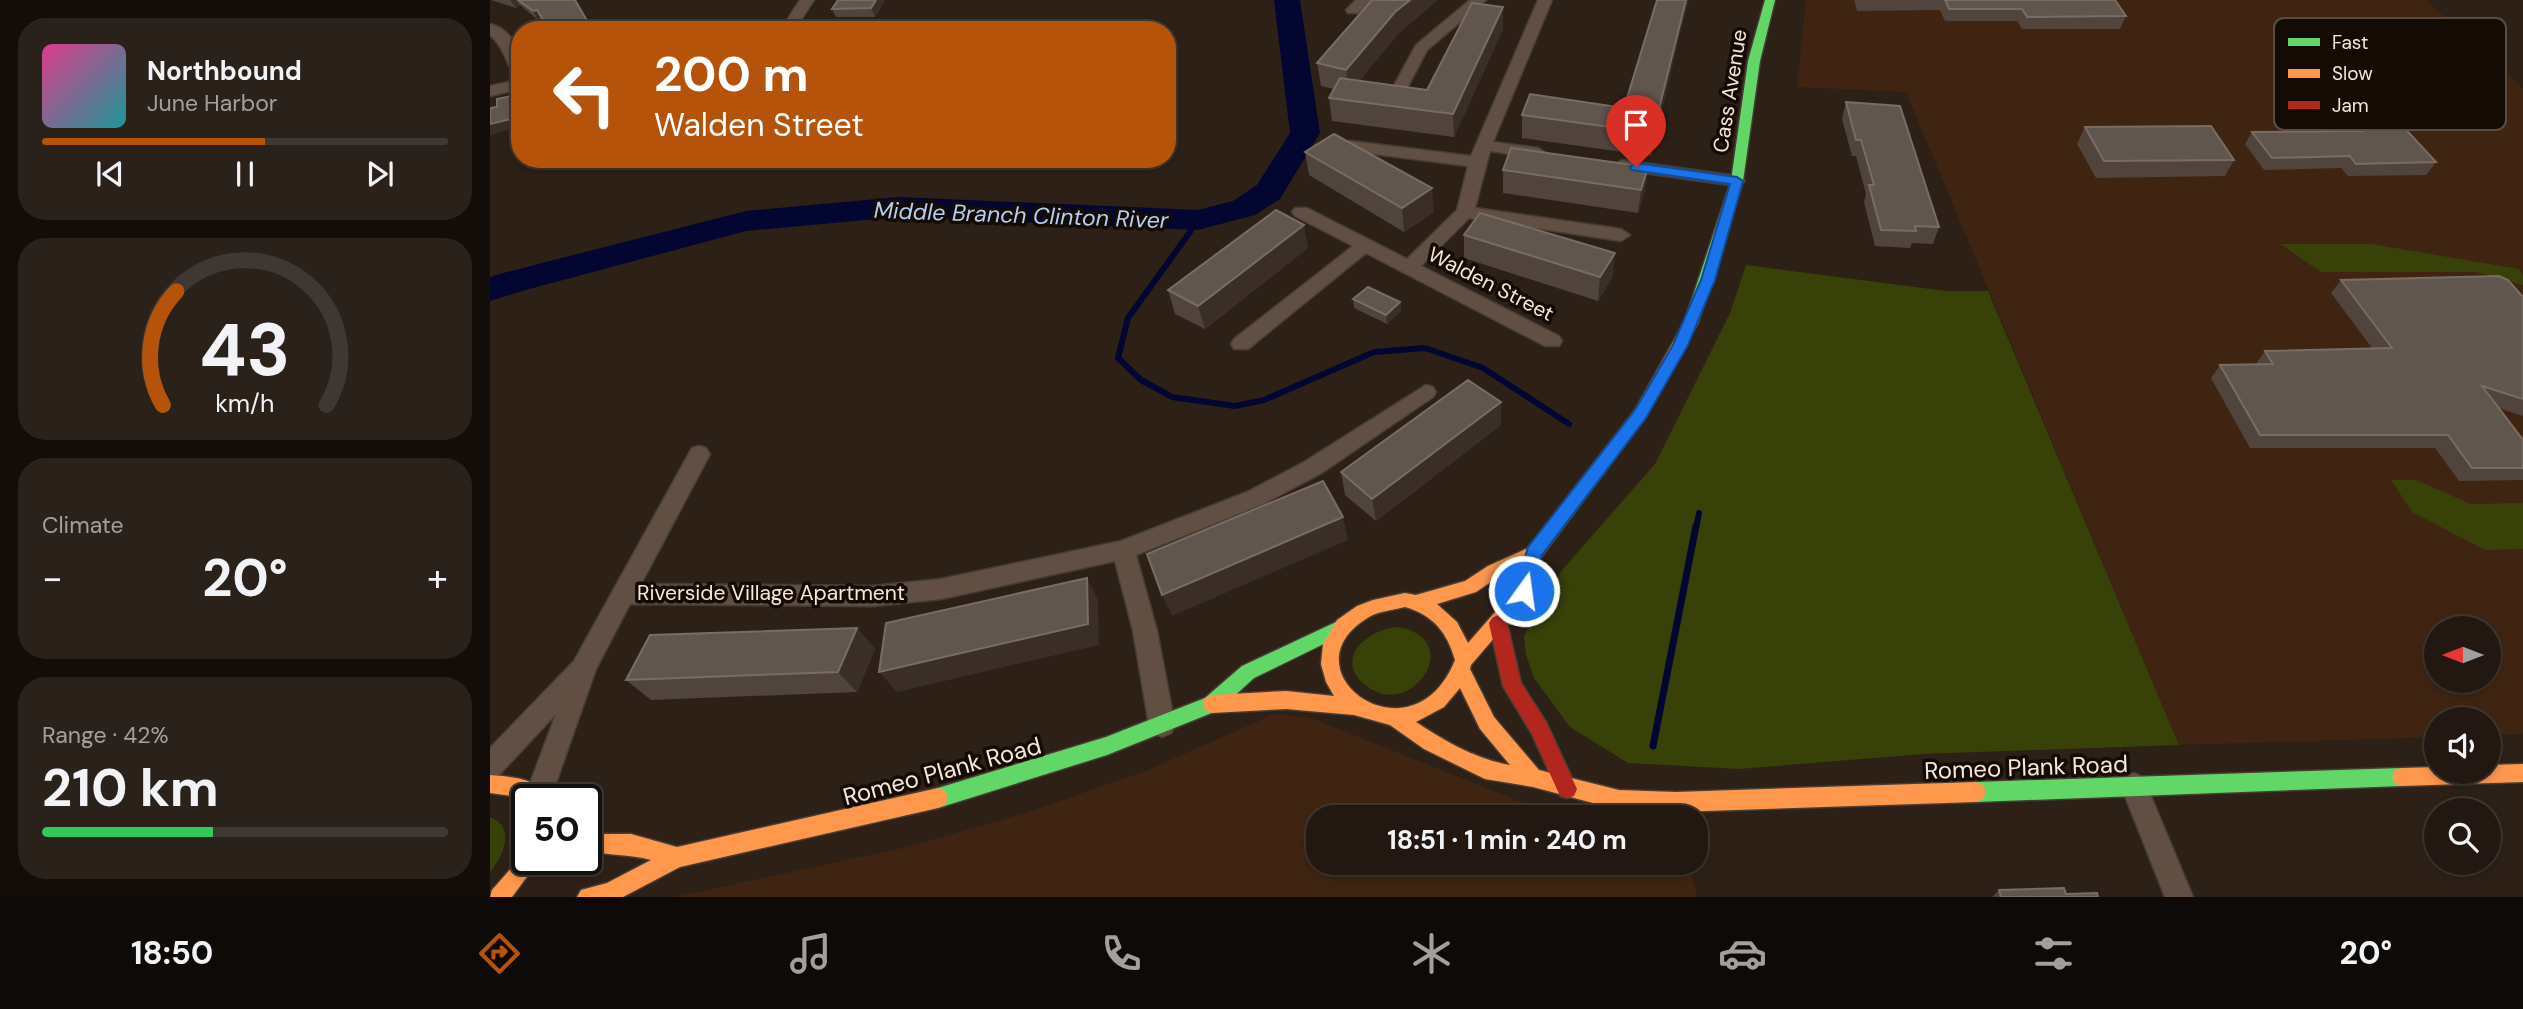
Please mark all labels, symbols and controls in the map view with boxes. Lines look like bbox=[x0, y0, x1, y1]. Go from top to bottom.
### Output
legend bbox=[2274, 18, 2506, 130]
street label: Cass Avenue bbox=[1706, 27, 1754, 155]
text: Fast bbox=[2332, 30, 2368, 55]
text: 200 m bbox=[654, 42, 809, 106]
icon: left bbox=[539, 49, 630, 140]
text: Northbound bbox=[147, 54, 302, 88]
text: Slow bbox=[2332, 61, 2373, 86]
text: June Harbor bbox=[147, 88, 277, 118]
text: Jam bbox=[2332, 93, 2369, 118]
pin bbox=[1606, 95, 1666, 167]
text: Walden Street bbox=[654, 104, 864, 146]
icon: arrive bbox=[1617, 106, 1655, 144]
icon: previous bbox=[91, 155, 129, 193]
icon: pause bbox=[226, 155, 264, 193]
icon: next bbox=[361, 155, 399, 193]
water label: Middle Branch Clinton River bbox=[873, 195, 1170, 235]
street label: Walden Street bbox=[1423, 240, 1559, 328]
text: 43 bbox=[199, 303, 291, 398]
text: km/h bbox=[215, 386, 275, 419]
text: Climate bbox=[42, 510, 124, 540]
text: 20° bbox=[202, 544, 288, 612]
text: − bbox=[42, 553, 63, 603]
text: + bbox=[427, 553, 448, 603]
position arrow bbox=[1487, 554, 1561, 628]
street label: Riverside Village Apartment bbox=[637, 579, 905, 607]
north arrow bbox=[2424, 616, 2501, 693]
map controls bbox=[2424, 616, 2501, 875]
button: sound bbox=[2424, 707, 2501, 784]
text: Range · 42% bbox=[42, 720, 169, 750]
street label: Romeo Plank Road bbox=[840, 730, 1044, 812]
street label: Romeo Plank Road bbox=[1924, 748, 2128, 786]
text: 210 km bbox=[42, 754, 219, 822]
speed limit sign: 50 bbox=[511, 784, 602, 875]
button: search bbox=[2424, 798, 2501, 875]
text: 18:51 · 1 min · 240 m bbox=[1387, 823, 1627, 857]
icon: directions bbox=[475, 929, 524, 978]
icon: music bbox=[786, 929, 835, 978]
icon: phone bbox=[1097, 929, 1146, 978]
icon: climate bbox=[1407, 929, 1456, 978]
icon: car bbox=[1718, 929, 1767, 978]
icon: filters bbox=[2029, 929, 2078, 978]
text: 18:50 bbox=[131, 932, 213, 974]
text: 20° bbox=[2340, 932, 2392, 974]

